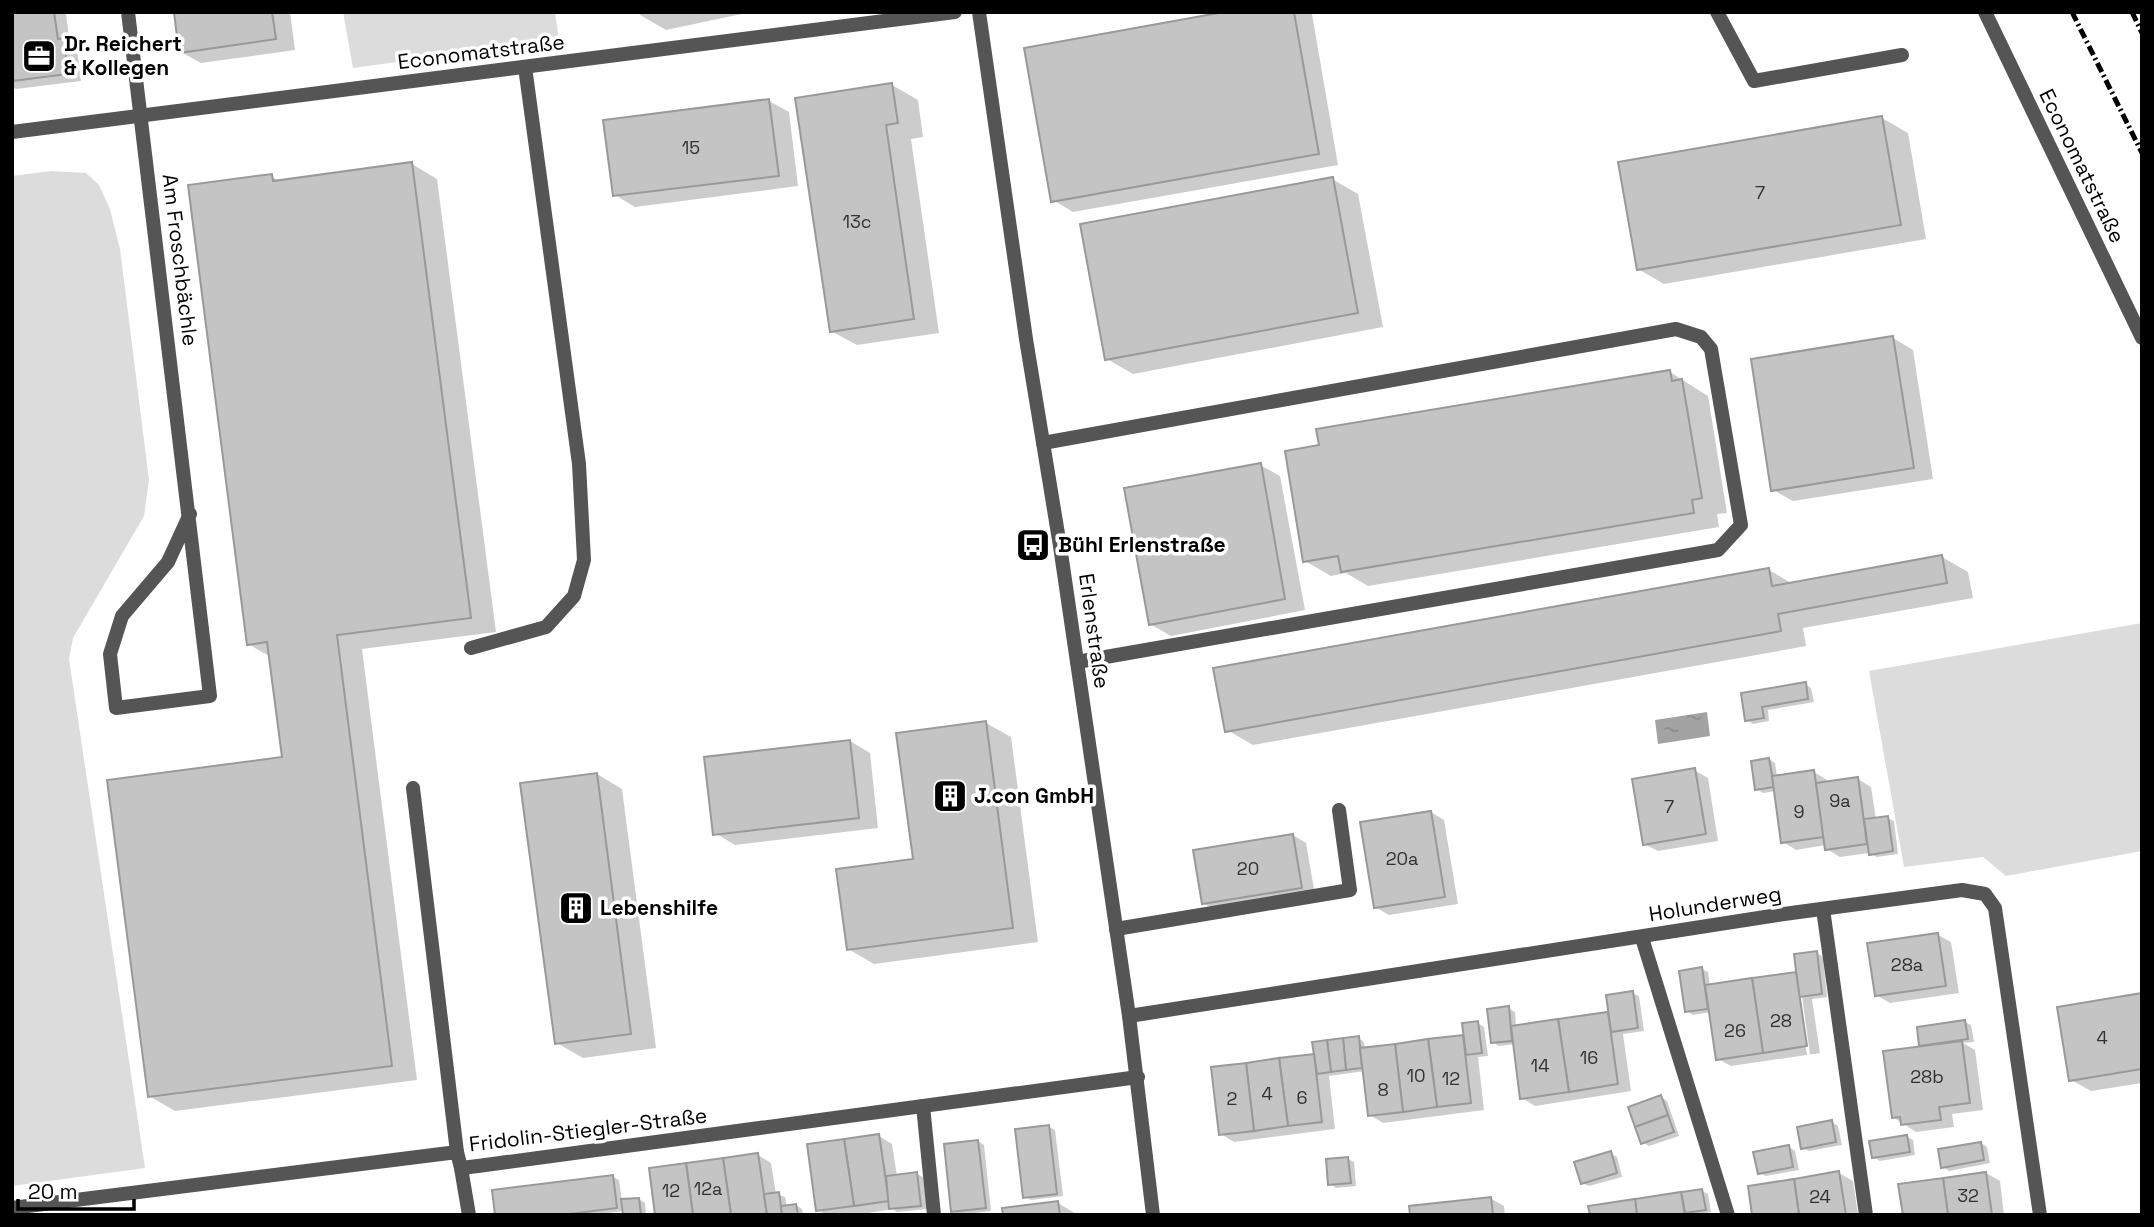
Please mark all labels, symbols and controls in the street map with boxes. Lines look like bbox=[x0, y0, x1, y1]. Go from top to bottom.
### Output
street label: Economatstraße bbox=[396, 28, 566, 75]
place label: Dr. Reichert & Kollegen bbox=[64, 30, 182, 81]
office icon: Dr. Reichert & Kollegen bbox=[20, 37, 58, 75]
street label: Economatstraße bbox=[2033, 84, 2131, 247]
house number: 15 bbox=[682, 136, 700, 159]
street label: Am Froschbächle bbox=[157, 172, 204, 348]
house number: 7 bbox=[1755, 181, 1765, 204]
house number: 13c bbox=[842, 210, 872, 233]
bus stop icon: Bühl Erlenstraße bbox=[1014, 526, 1052, 564]
place label: Bühl Erlenstraße bbox=[1058, 531, 1226, 558]
street label: Erlenstraße bbox=[1073, 572, 1116, 690]
building icon: J.con GmbH bbox=[931, 777, 969, 815]
place label: J.con GmbH bbox=[974, 782, 1094, 809]
house number: 9a bbox=[1829, 789, 1851, 812]
house number: 7 bbox=[1664, 795, 1674, 818]
house number: 9 bbox=[1793, 800, 1805, 823]
house number: 20a bbox=[1386, 847, 1418, 870]
house number: 20 bbox=[1237, 857, 1259, 880]
street label: Holunderweg bbox=[1647, 880, 1783, 927]
building icon: Lebenshilfe bbox=[557, 889, 595, 927]
place label: Lebenshilfe bbox=[600, 894, 718, 921]
house number: 28a bbox=[1891, 953, 1923, 976]
house number: 28 bbox=[1770, 1009, 1792, 1032]
house number: 26 bbox=[1724, 1019, 1746, 1042]
house number: 4 bbox=[2096, 1026, 2108, 1049]
house number: 16 bbox=[1580, 1046, 1598, 1069]
house number: 14 bbox=[1531, 1054, 1549, 1077]
house number: 10 bbox=[1406, 1064, 1426, 1087]
house number: 28b bbox=[1910, 1065, 1944, 1088]
house number: 12 bbox=[1442, 1067, 1460, 1090]
house number: 8 bbox=[1377, 1078, 1389, 1101]
house number: 4 bbox=[1261, 1082, 1273, 1105]
house number: 6 bbox=[1296, 1086, 1308, 1109]
house number: 2 bbox=[1227, 1087, 1237, 1110]
street label: Fridolin-Stiegler-Straße bbox=[467, 1102, 708, 1158]
scale bar bbox=[18, 1168, 133, 1212]
house number: 12a bbox=[694, 1177, 722, 1200]
text: 20 m bbox=[28, 1178, 78, 1205]
house number: 12 bbox=[662, 1179, 680, 1202]
house number: 32 bbox=[1957, 1184, 1979, 1207]
house number: 24 bbox=[1809, 1185, 1831, 1208]

